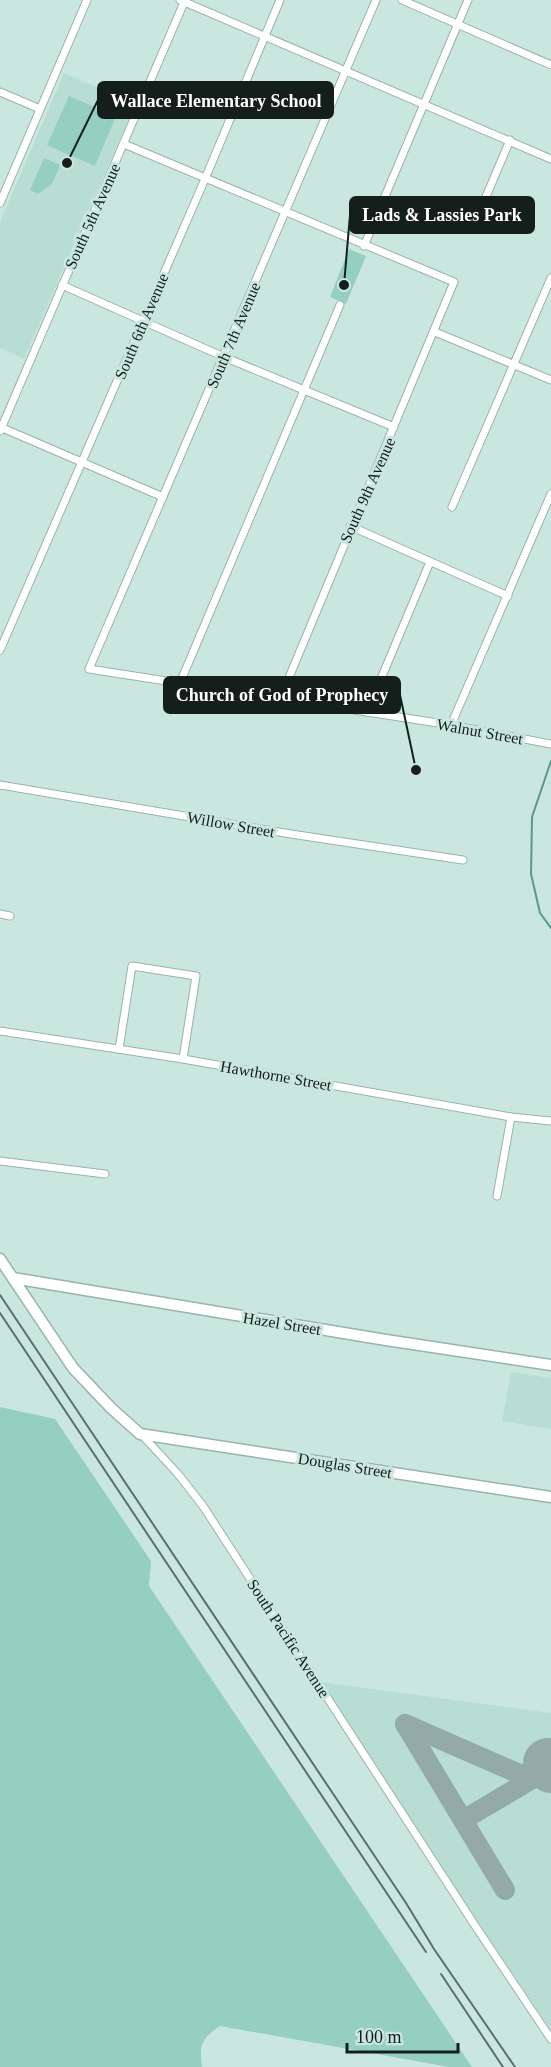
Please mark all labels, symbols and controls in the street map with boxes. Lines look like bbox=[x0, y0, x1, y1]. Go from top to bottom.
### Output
callout: Wallace Elementary School bbox=[98, 82, 333, 118]
text: Wallace Elementary School bbox=[111, 91, 321, 111]
street label: South 5th Avenue bbox=[62, 161, 123, 271]
callout: Lads & Lassies Park bbox=[350, 197, 534, 233]
text: Lads & Lassies Park bbox=[362, 205, 522, 225]
street label: South 6th Avenue bbox=[111, 271, 171, 382]
street label: South 7th Avenue bbox=[203, 280, 263, 391]
street label: South 9th Avenue bbox=[337, 435, 398, 545]
callout: Church of God of Prophecy bbox=[164, 677, 400, 713]
text: Church of God of Prophecy bbox=[176, 685, 388, 705]
street label: Walnut Street bbox=[436, 716, 525, 748]
street label: Willow Street bbox=[186, 808, 277, 841]
street label: Hawthorne Street bbox=[219, 1057, 333, 1094]
street label: Hazel Street bbox=[242, 1309, 323, 1338]
street label: Douglas Street bbox=[297, 1450, 394, 1482]
street label: South Pacific Avenue bbox=[244, 1576, 333, 1701]
scale bar bbox=[347, 2016, 458, 2054]
text: 100 m bbox=[356, 2027, 402, 2047]

